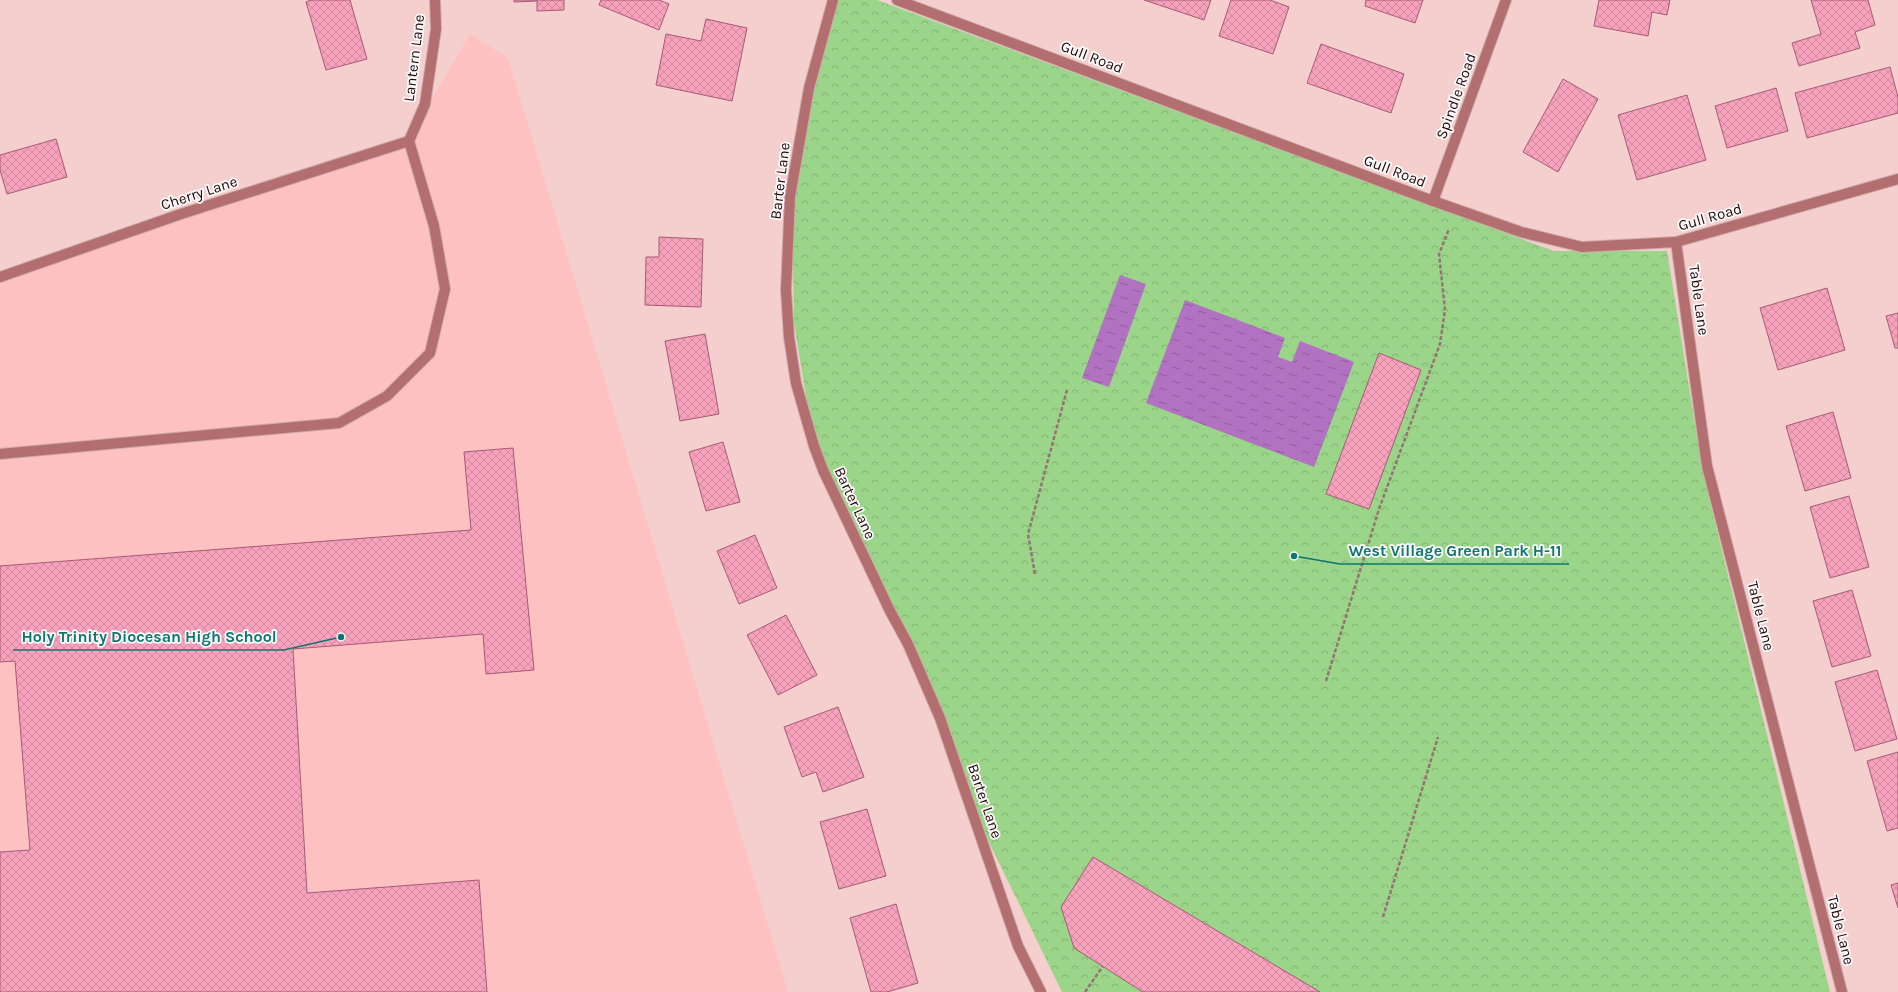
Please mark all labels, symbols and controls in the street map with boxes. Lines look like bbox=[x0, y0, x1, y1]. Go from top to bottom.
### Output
street label: Lantern Lane bbox=[400, 13, 428, 103]
street label: Gull Road bbox=[1058, 37, 1126, 77]
street label: Spindle Road bbox=[1432, 51, 1480, 141]
street label: Barter Lane bbox=[766, 142, 794, 220]
street label: Gull Road bbox=[1361, 151, 1429, 191]
street label: Cherry Lane bbox=[158, 172, 240, 214]
street label: Gull Road bbox=[1676, 199, 1744, 235]
street label: Table Lane bbox=[1685, 264, 1713, 336]
street label: Barter Lane bbox=[830, 464, 880, 542]
callout: West Village Green Park H-11 bbox=[1340, 536, 1569, 564]
text: West Village Green Park H-11 bbox=[1349, 541, 1561, 560]
street label: Table Lane bbox=[1744, 579, 1778, 653]
callout: Holy Trinity Diocesan High School bbox=[13, 622, 284, 650]
text: Holy Trinity Diocesan High School bbox=[21, 627, 277, 646]
street label: Barter Lane bbox=[964, 761, 1006, 841]
street label: Table Lane bbox=[1824, 893, 1858, 967]

